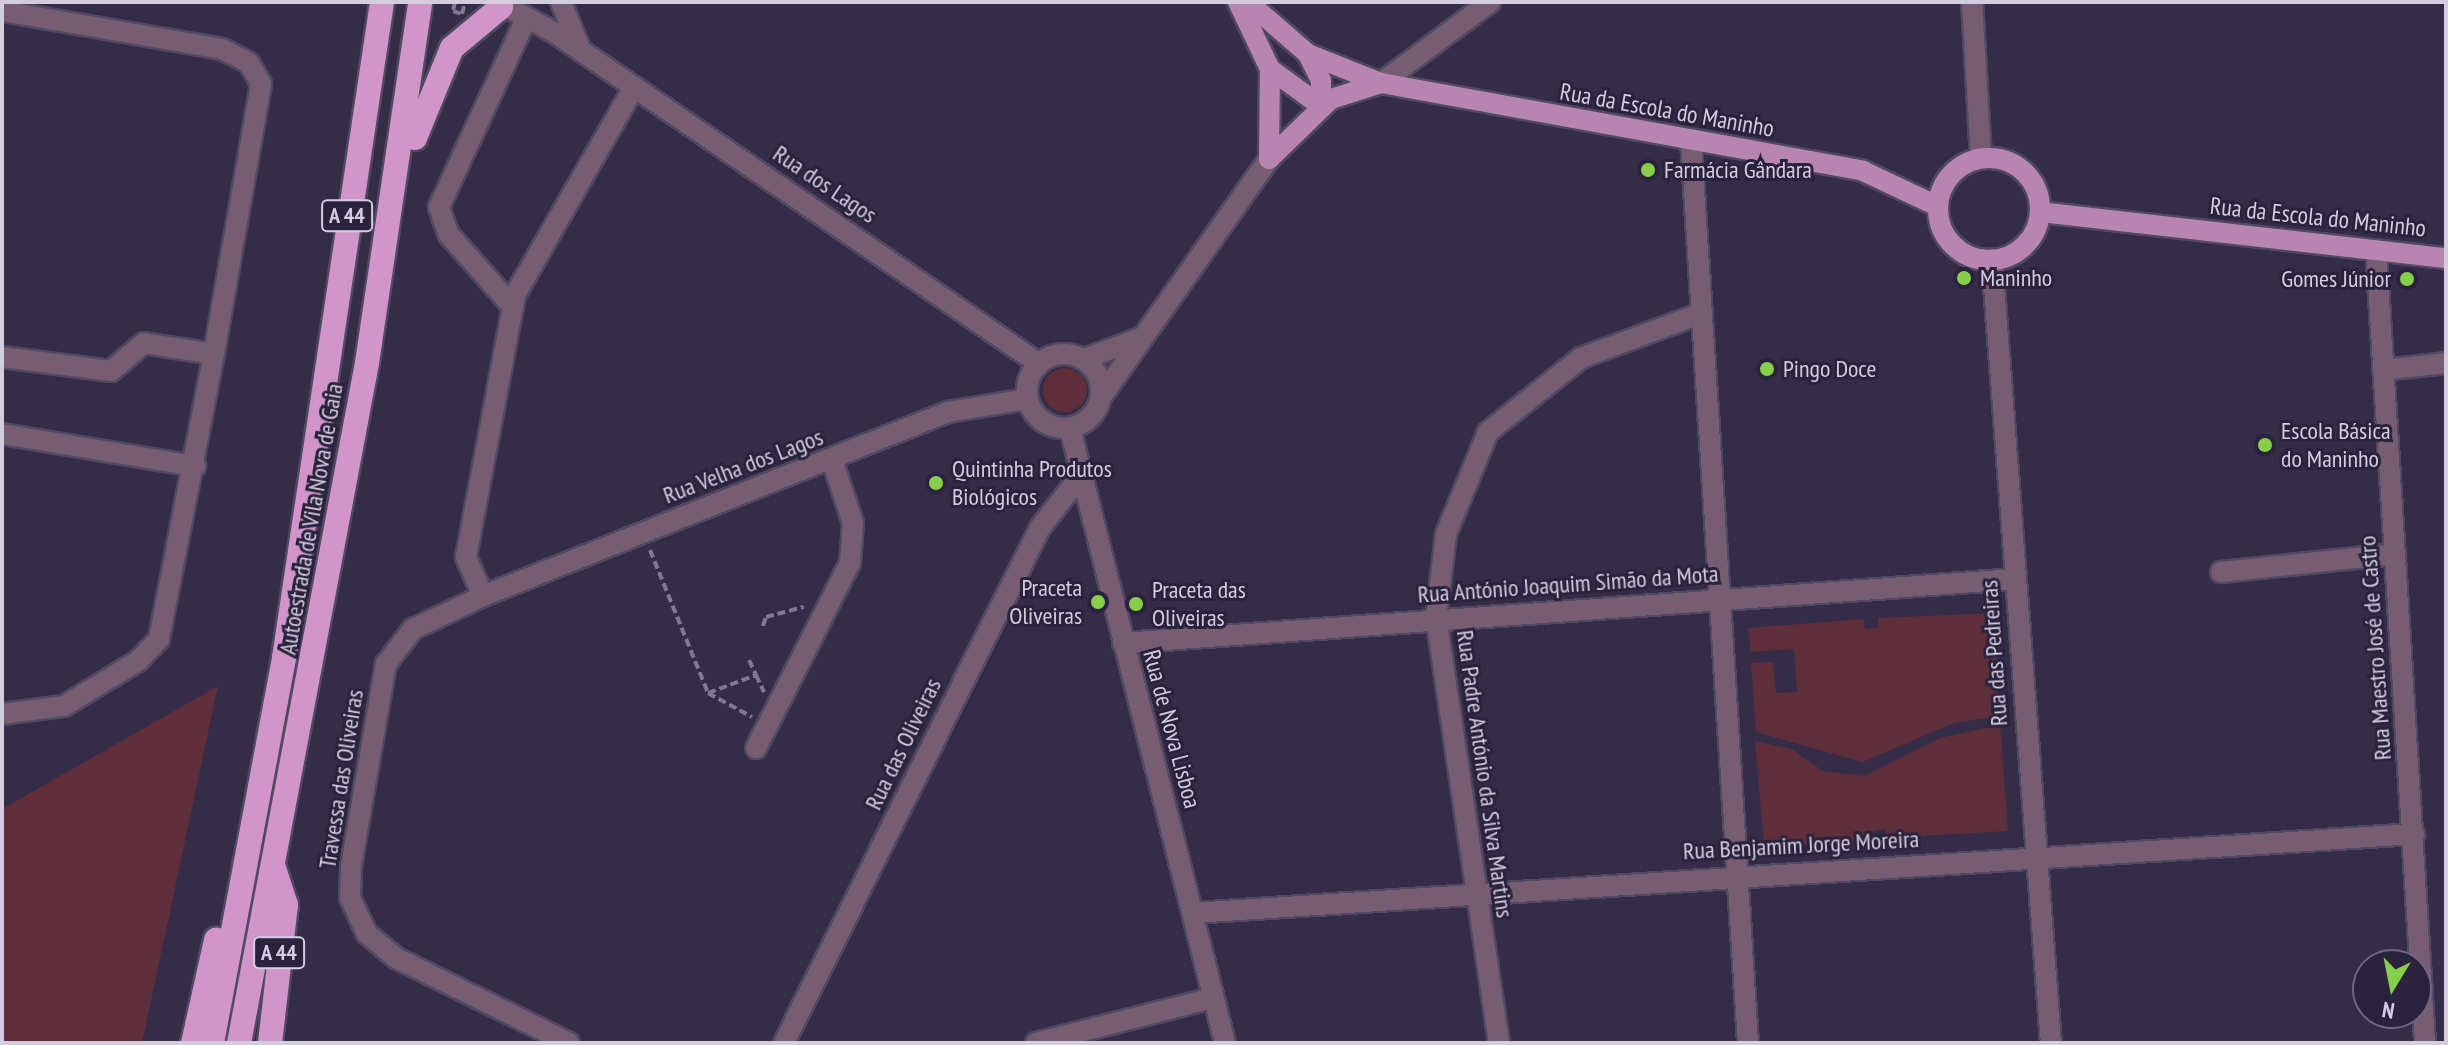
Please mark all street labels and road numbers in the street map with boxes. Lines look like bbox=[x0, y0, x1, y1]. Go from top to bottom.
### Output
street label: Rua da Escola do Maninho bbox=[1558, 77, 1776, 143]
street label: Rua dos Lagos bbox=[768, 139, 882, 229]
street label: Rua da Escola do Maninho bbox=[2209, 191, 2427, 243]
road number: A 44 bbox=[319, 198, 375, 234]
street label: Autoestrada de Vila Nova de Gaia bbox=[273, 381, 349, 657]
street label: Rua Velha dos Lagos bbox=[659, 422, 827, 510]
street label: Rua Maestro José de Castro bbox=[2353, 535, 2397, 761]
street label: Rua António Joaquim Simão da Mota bbox=[1416, 559, 1720, 609]
street label: Rua das Pedreiras bbox=[1975, 579, 2013, 727]
street label: Rua Padre António da Silva Martins bbox=[1450, 628, 1520, 920]
street label: Rua de Nova Lisboa bbox=[1137, 647, 1207, 811]
street label: Rua das Oliveiras bbox=[859, 674, 947, 814]
street label: Travessa das Oliveiras bbox=[313, 687, 369, 871]
street label: Rua Benjamim Jorge Moreira bbox=[1682, 824, 1920, 866]
road number: A 44 bbox=[251, 935, 307, 971]

